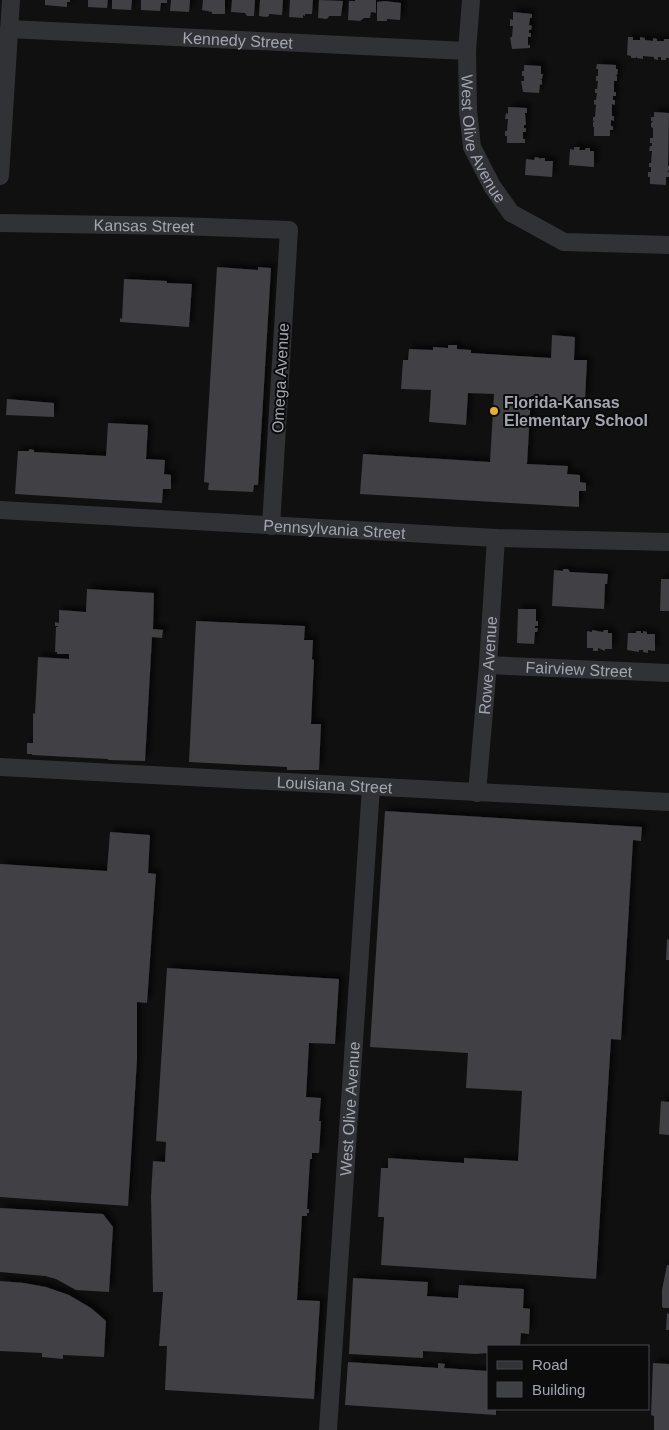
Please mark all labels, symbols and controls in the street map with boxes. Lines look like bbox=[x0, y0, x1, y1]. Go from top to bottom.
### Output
street label: Kennedy Street bbox=[182, 29, 294, 52]
street label: West Olive Avenue bbox=[458, 74, 509, 206]
street label: Kansas Street bbox=[94, 217, 195, 236]
street label: Omega Avenue bbox=[269, 323, 292, 433]
place label: Florida-Kansas Elementary School bbox=[504, 394, 648, 429]
marker: Florida-Kansas Elementary School bbox=[488, 405, 500, 417]
street label: Pennsylvania Street bbox=[263, 517, 407, 542]
street label: Rowe Avenue bbox=[476, 616, 500, 715]
street label: Fairview Street bbox=[525, 659, 633, 680]
street label: Louisiana Street bbox=[276, 773, 393, 797]
street label: West Olive Avenue bbox=[337, 1041, 363, 1177]
legend bbox=[487, 1345, 649, 1410]
text: Road bbox=[532, 1356, 568, 1373]
text: Building bbox=[532, 1381, 585, 1398]

